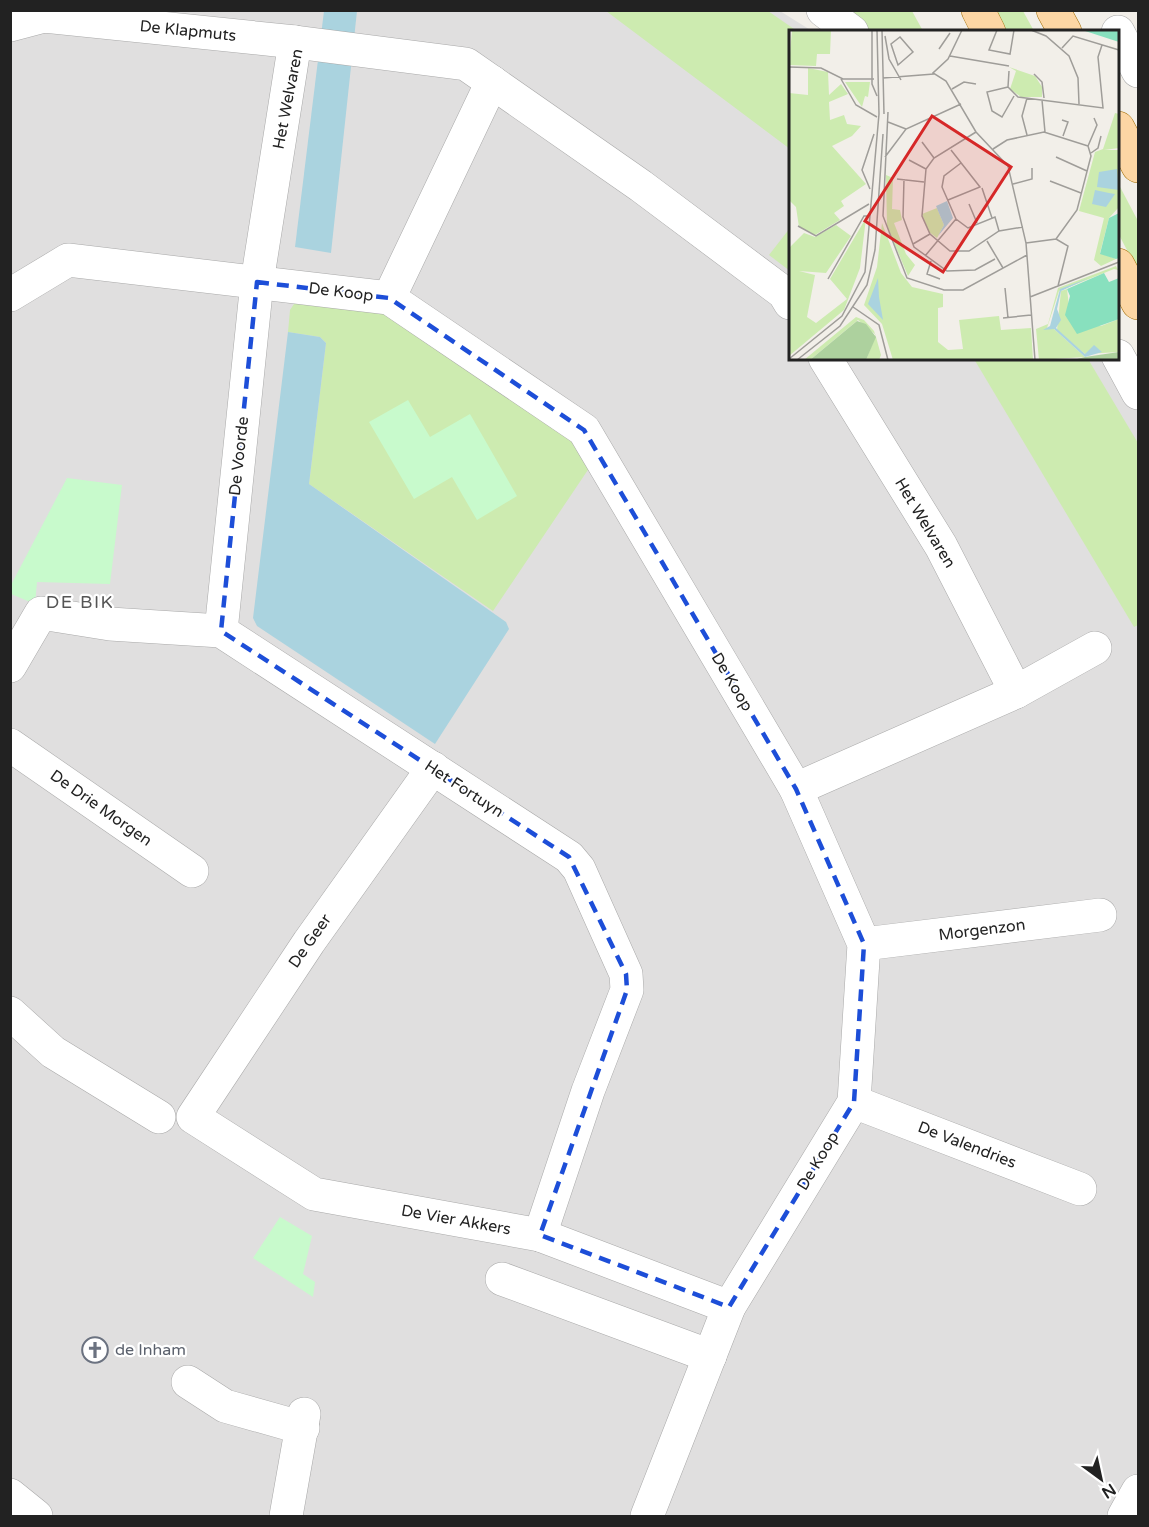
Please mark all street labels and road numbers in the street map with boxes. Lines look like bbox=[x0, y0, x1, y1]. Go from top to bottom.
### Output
street label: De Klapmuts bbox=[139, 16, 237, 46]
street label: Het Welvaren bbox=[268, 47, 308, 151]
street label: De Koop bbox=[307, 278, 375, 306]
street label: De Voorde bbox=[225, 415, 253, 497]
street label: Het Welvaren bbox=[890, 474, 960, 572]
street label: De Koop bbox=[707, 649, 757, 715]
street label: Het Fortuyn bbox=[421, 756, 507, 822]
street label: De Drie Morgen bbox=[46, 765, 156, 851]
street label: De Geer bbox=[284, 909, 336, 972]
street label: Morgenzon bbox=[938, 915, 1026, 945]
street label: De Valendries bbox=[915, 1117, 1019, 1173]
street label: De Koop bbox=[793, 1128, 843, 1194]
street label: De Vier Akkers bbox=[400, 1200, 512, 1240]

